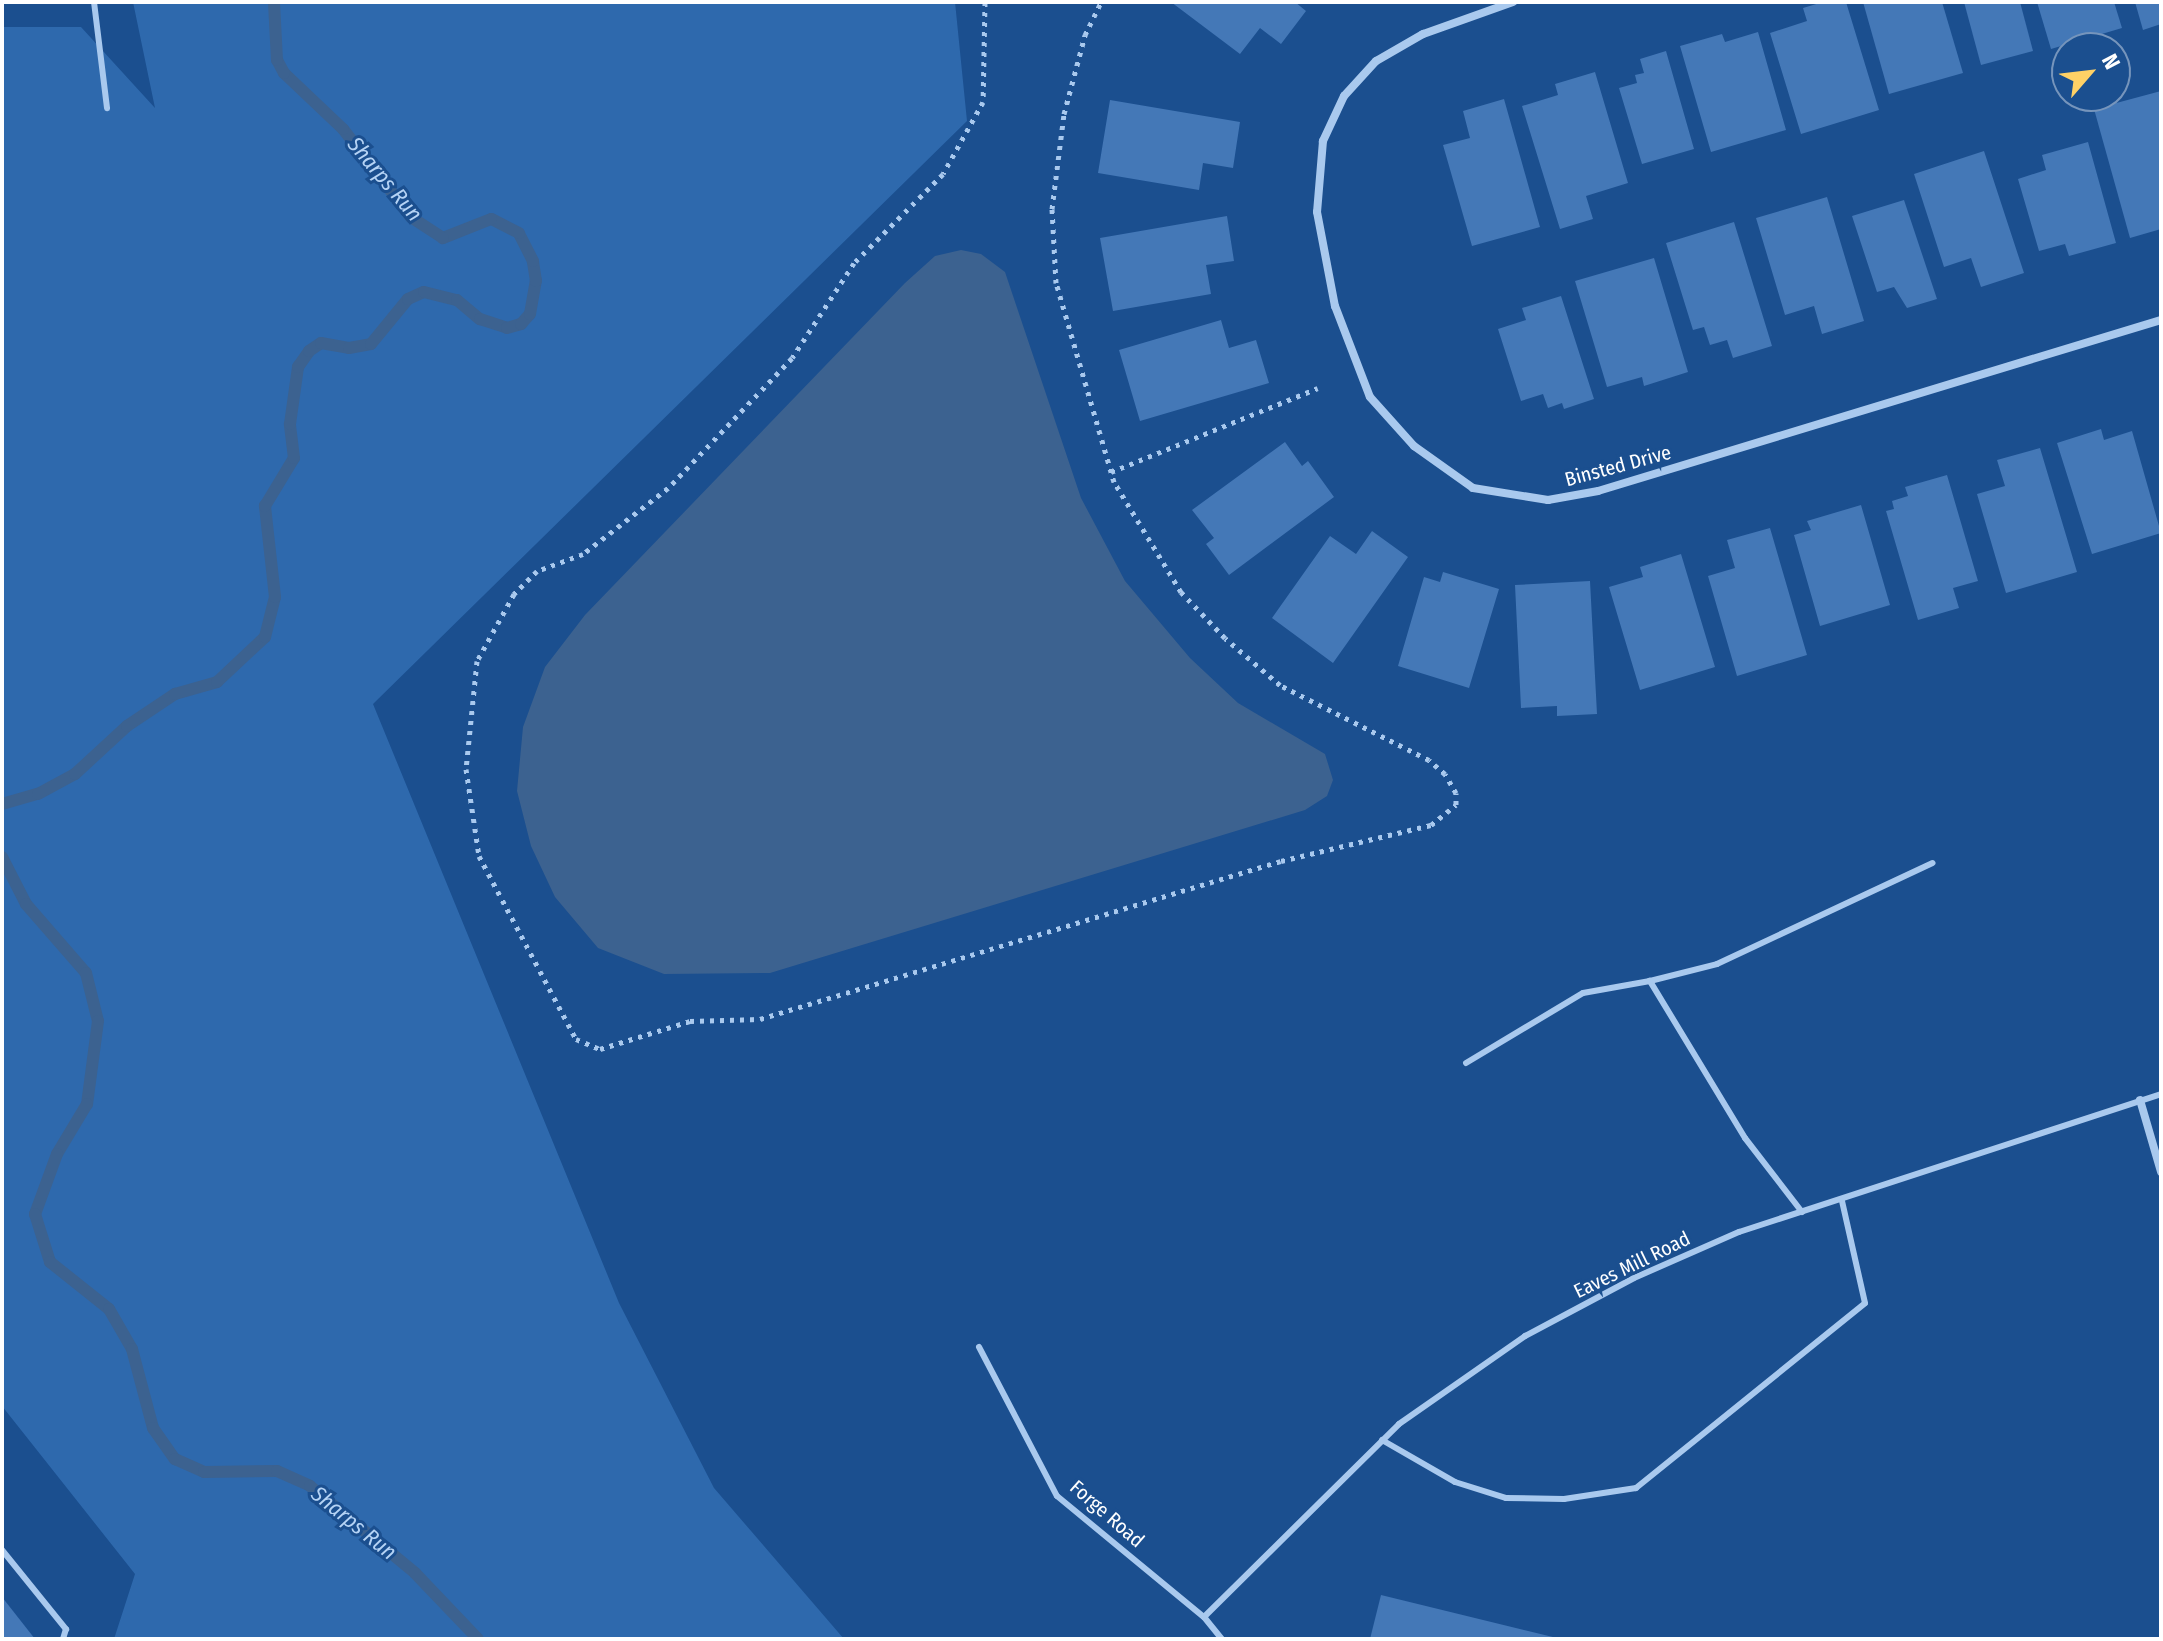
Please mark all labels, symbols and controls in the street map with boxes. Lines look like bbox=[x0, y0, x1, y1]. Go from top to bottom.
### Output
north arrow bbox=[2051, 32, 2131, 112]
text: N bbox=[2096, 49, 2126, 74]
water label: Sharps Run bbox=[342, 131, 428, 227]
street label: Binsted Drive bbox=[1562, 440, 1674, 492]
street label: Eaves Mill Road bbox=[1570, 1226, 1694, 1304]
street label: Forge Road bbox=[1065, 1475, 1149, 1553]
water label: Sharps Run bbox=[306, 1481, 402, 1565]

